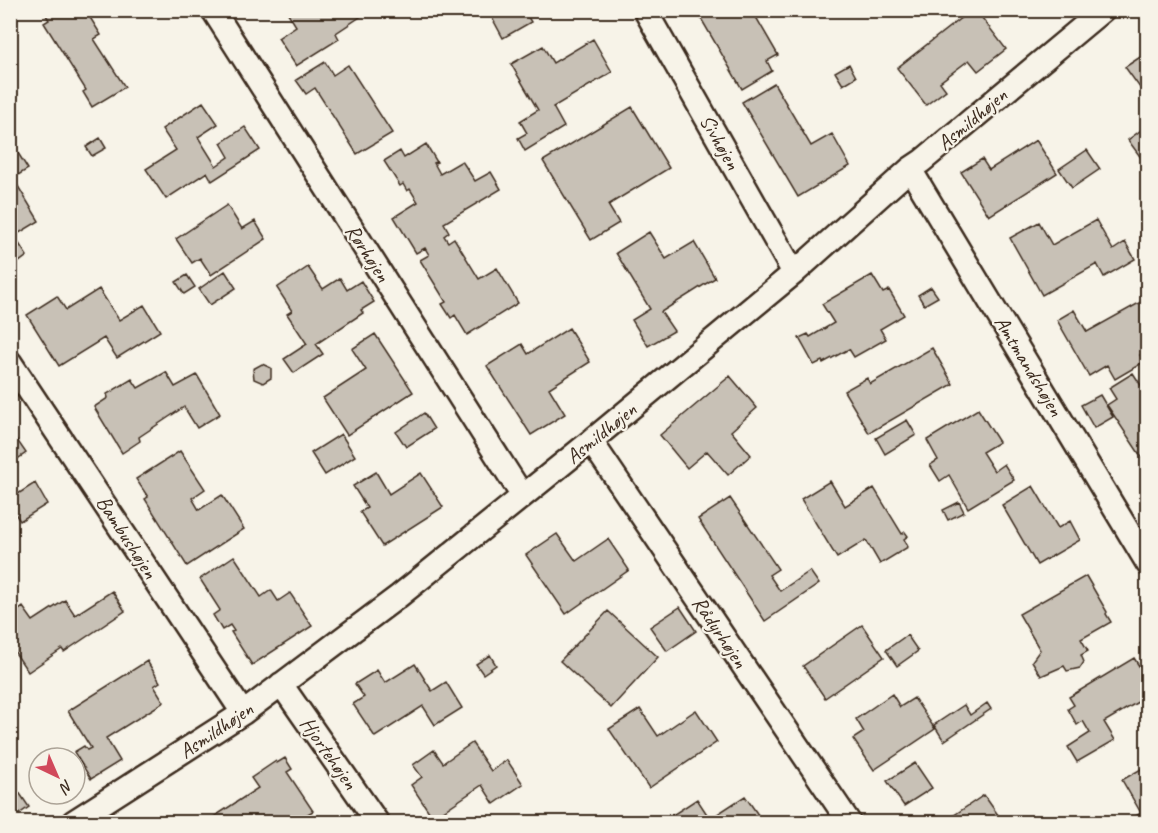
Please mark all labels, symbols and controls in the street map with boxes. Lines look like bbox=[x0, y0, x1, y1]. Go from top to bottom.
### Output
street label: Asmildhøjen bbox=[932, 82, 1013, 156]
street label: Sivhøjen bbox=[694, 110, 746, 175]
street label: Rørhøjen bbox=[340, 219, 397, 287]
street label: Amtmandshøjen bbox=[989, 311, 1069, 421]
street label: Asmildhøjen bbox=[560, 396, 642, 469]
street label: Bambushøjen bbox=[91, 491, 164, 584]
street label: Rådyrhøjen bbox=[687, 591, 754, 673]
street label: Asmildhøjen bbox=[174, 696, 258, 764]
street label: Hjortehøjen bbox=[295, 712, 364, 795]
north arrow bbox=[27, 746, 87, 806]
text: N bbox=[54, 775, 77, 799]

